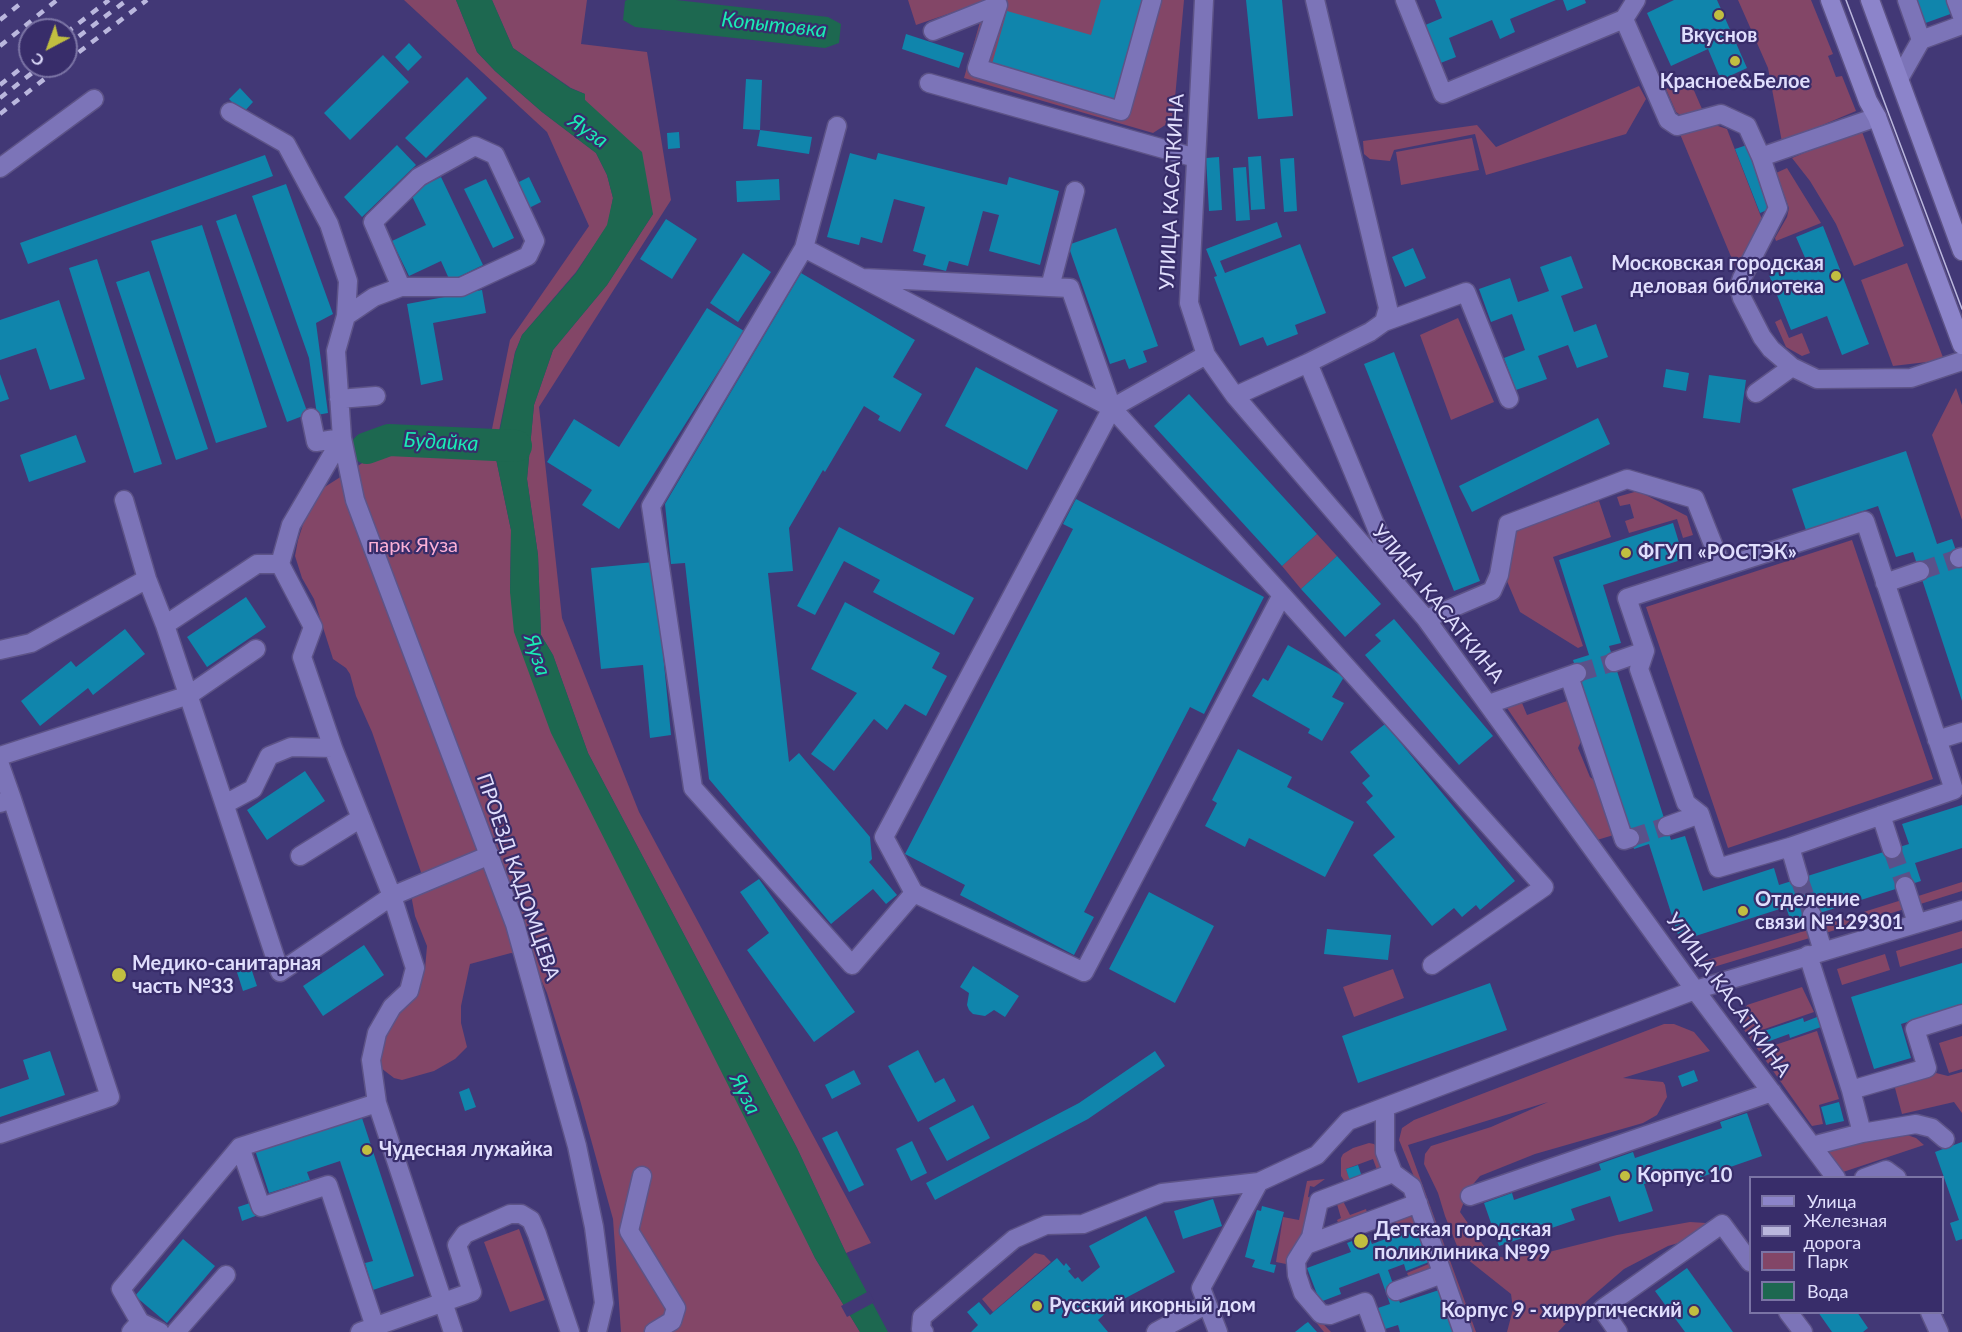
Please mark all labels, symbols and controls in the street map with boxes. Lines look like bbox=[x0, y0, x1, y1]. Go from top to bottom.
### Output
water label: Копытовка bbox=[720, 7, 828, 43]
marker: Вкуснов bbox=[1712, 8, 1726, 22]
north arrow bbox=[18, 18, 78, 78]
place label: Вкуснов bbox=[1681, 24, 1757, 48]
text: С bbox=[27, 50, 47, 71]
marker: Красное&Белое bbox=[1728, 54, 1742, 68]
place label: Красное&Белое bbox=[1660, 70, 1810, 94]
street label: УЛИЦА КАСАТКИНА bbox=[1155, 93, 1189, 291]
water label: Яуза bbox=[563, 108, 613, 154]
place label: Московская городская деловая библиотека bbox=[1611, 252, 1824, 299]
marker: Московская городская деловая библиотека bbox=[1829, 269, 1843, 283]
water label: Будайка bbox=[403, 427, 479, 457]
street label: УЛИЦА КАСАТКИНА bbox=[1367, 520, 1509, 688]
park label: парк Яуза bbox=[368, 534, 458, 558]
place label: ФГУП «РОСТЭК» bbox=[1638, 541, 1797, 565]
marker: ФГУП «РОСТЭК» bbox=[1619, 546, 1633, 560]
water label: Яуза bbox=[518, 631, 556, 679]
street label: ПРОЕЗД КАДОМЦЕВА bbox=[471, 771, 565, 983]
place label: Отделение связи №129301 bbox=[1755, 888, 1903, 935]
marker: Отделение связи №129301 bbox=[1736, 904, 1750, 918]
street label: УЛИЦА КАСАТКИНА bbox=[1660, 908, 1796, 1082]
place label: Медико-санитарная часть №33 bbox=[132, 952, 321, 999]
marker: Медико-санитарная часть №33 bbox=[110, 966, 128, 984]
water label: Яуза bbox=[724, 1069, 766, 1119]
place label: Чудесная лужайка bbox=[379, 1138, 553, 1162]
marker: Чудесная лужайка bbox=[360, 1143, 374, 1157]
place label: Корпус 10 bbox=[1637, 1164, 1732, 1188]
marker: Корпус 10 bbox=[1618, 1169, 1632, 1183]
legend bbox=[1749, 1176, 1944, 1314]
text: Улица bbox=[1807, 1190, 1857, 1212]
text: Железная дорога bbox=[1803, 1209, 1887, 1253]
place label: Детская городская поликлиника №99 bbox=[1374, 1218, 1551, 1265]
marker: Детская городская поликлиника №99 bbox=[1352, 1232, 1370, 1250]
text: Парк bbox=[1807, 1250, 1848, 1272]
text: Вода bbox=[1807, 1280, 1848, 1302]
place label: Русский икорный дом bbox=[1049, 1294, 1256, 1318]
marker: Русский икорный дом bbox=[1030, 1299, 1044, 1313]
place label: Корпус 9 - хирургический bbox=[1441, 1299, 1682, 1323]
marker: Корпус 9 - хирургический bbox=[1687, 1304, 1701, 1318]

